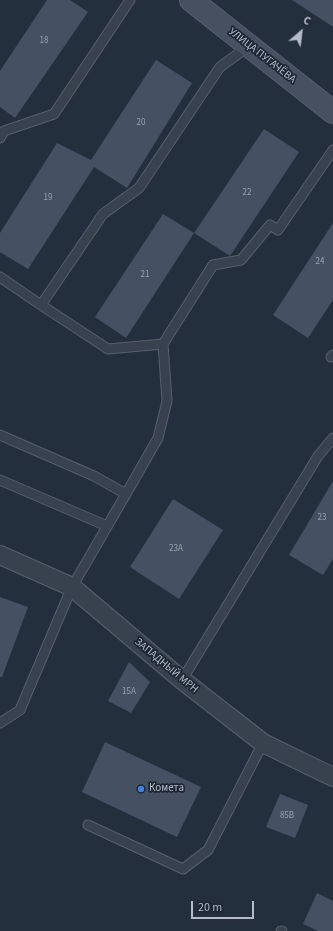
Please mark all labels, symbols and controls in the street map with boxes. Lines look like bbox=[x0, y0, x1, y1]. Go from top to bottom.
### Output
north arrow bbox=[281, 12, 321, 52]
text: С bbox=[301, 13, 313, 29]
street label: УЛИЦА ПУГАЧЁВА bbox=[226, 26, 298, 86]
house number: 18 bbox=[40, 36, 48, 46]
house number: 20 bbox=[137, 118, 145, 128]
house number: 22 bbox=[243, 188, 251, 198]
house number: 19 bbox=[44, 193, 52, 203]
house number: 24 bbox=[316, 257, 324, 267]
house number: 21 bbox=[141, 270, 149, 280]
house number: 23 bbox=[318, 513, 326, 523]
house number: 23А bbox=[169, 544, 183, 554]
street label: ЗАПАДНЫЙ МРН bbox=[132, 636, 200, 696]
house number: 15А bbox=[122, 687, 136, 697]
place label: Комета bbox=[149, 782, 184, 796]
marker: Комета bbox=[136, 784, 146, 794]
house number: 85В bbox=[280, 811, 294, 821]
scale bar bbox=[193, 893, 256, 919]
text: 20 m bbox=[198, 899, 222, 916]

